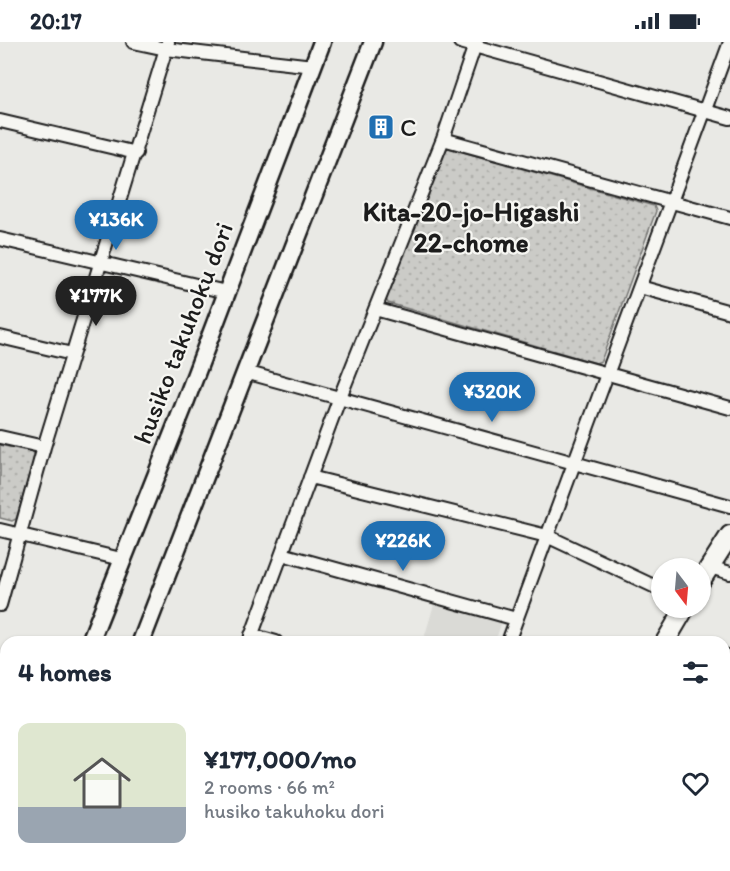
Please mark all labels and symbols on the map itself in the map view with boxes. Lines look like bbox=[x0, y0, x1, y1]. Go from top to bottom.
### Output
place label: C bbox=[400, 111, 417, 143]
building icon: C bbox=[366, 112, 396, 142]
district label: Kita-20-jo-Higashi 22-chome bbox=[363, 195, 579, 259]
pin: ¥136K bbox=[74, 200, 158, 251]
street label: husiko takuhoku dori bbox=[126, 218, 240, 448]
pin: ¥177K bbox=[54, 276, 138, 327]
pin: ¥320K bbox=[450, 372, 534, 423]
pin: ¥226K bbox=[361, 521, 445, 572]
north arrow bbox=[651, 558, 711, 618]

